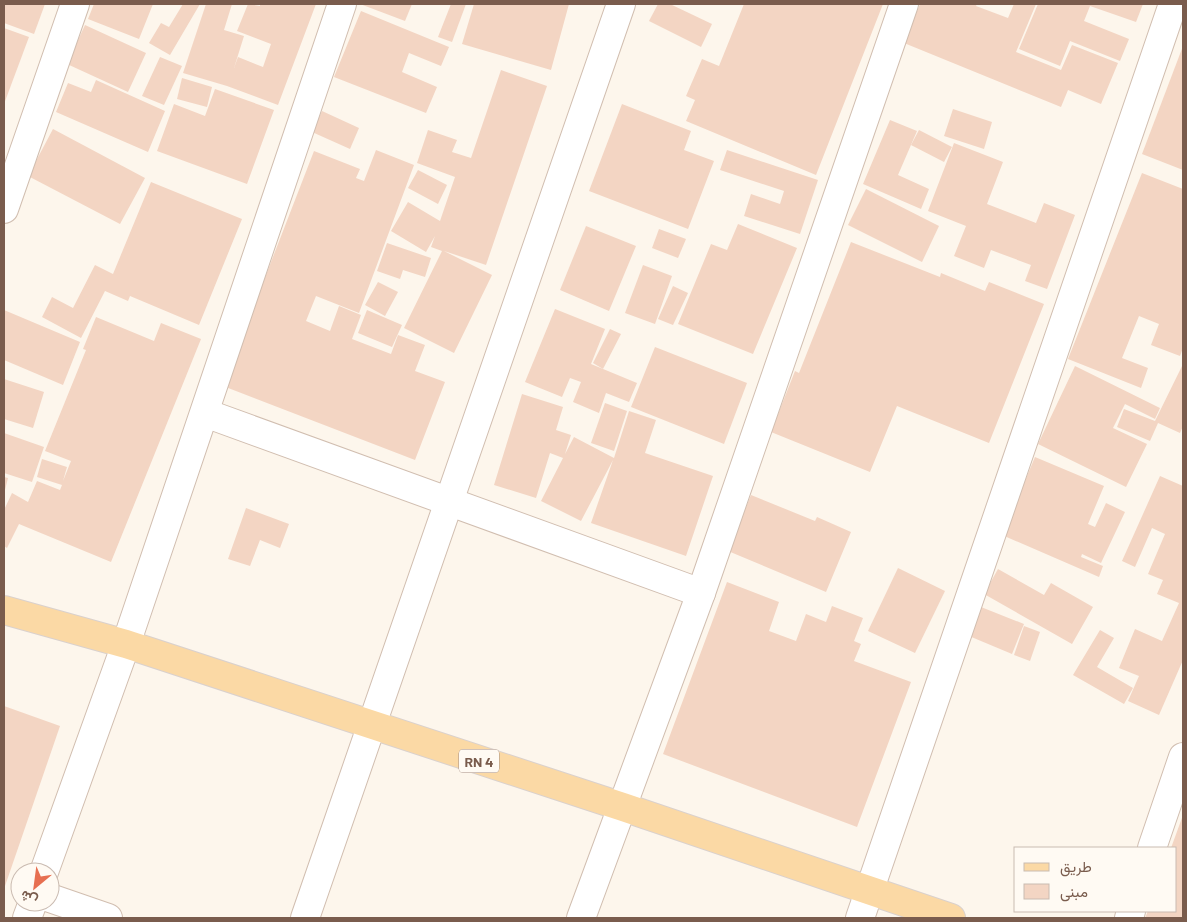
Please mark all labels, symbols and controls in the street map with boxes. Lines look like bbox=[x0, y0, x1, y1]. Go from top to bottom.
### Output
road number: RN 4 bbox=[459, 749, 499, 772]
legend bbox=[1014, 847, 1177, 912]
text: طريق bbox=[1060, 857, 1092, 877]
north arrow bbox=[10, 862, 60, 912]
text: مبنى bbox=[1060, 882, 1088, 902]
text: ش bbox=[17, 886, 40, 910]

